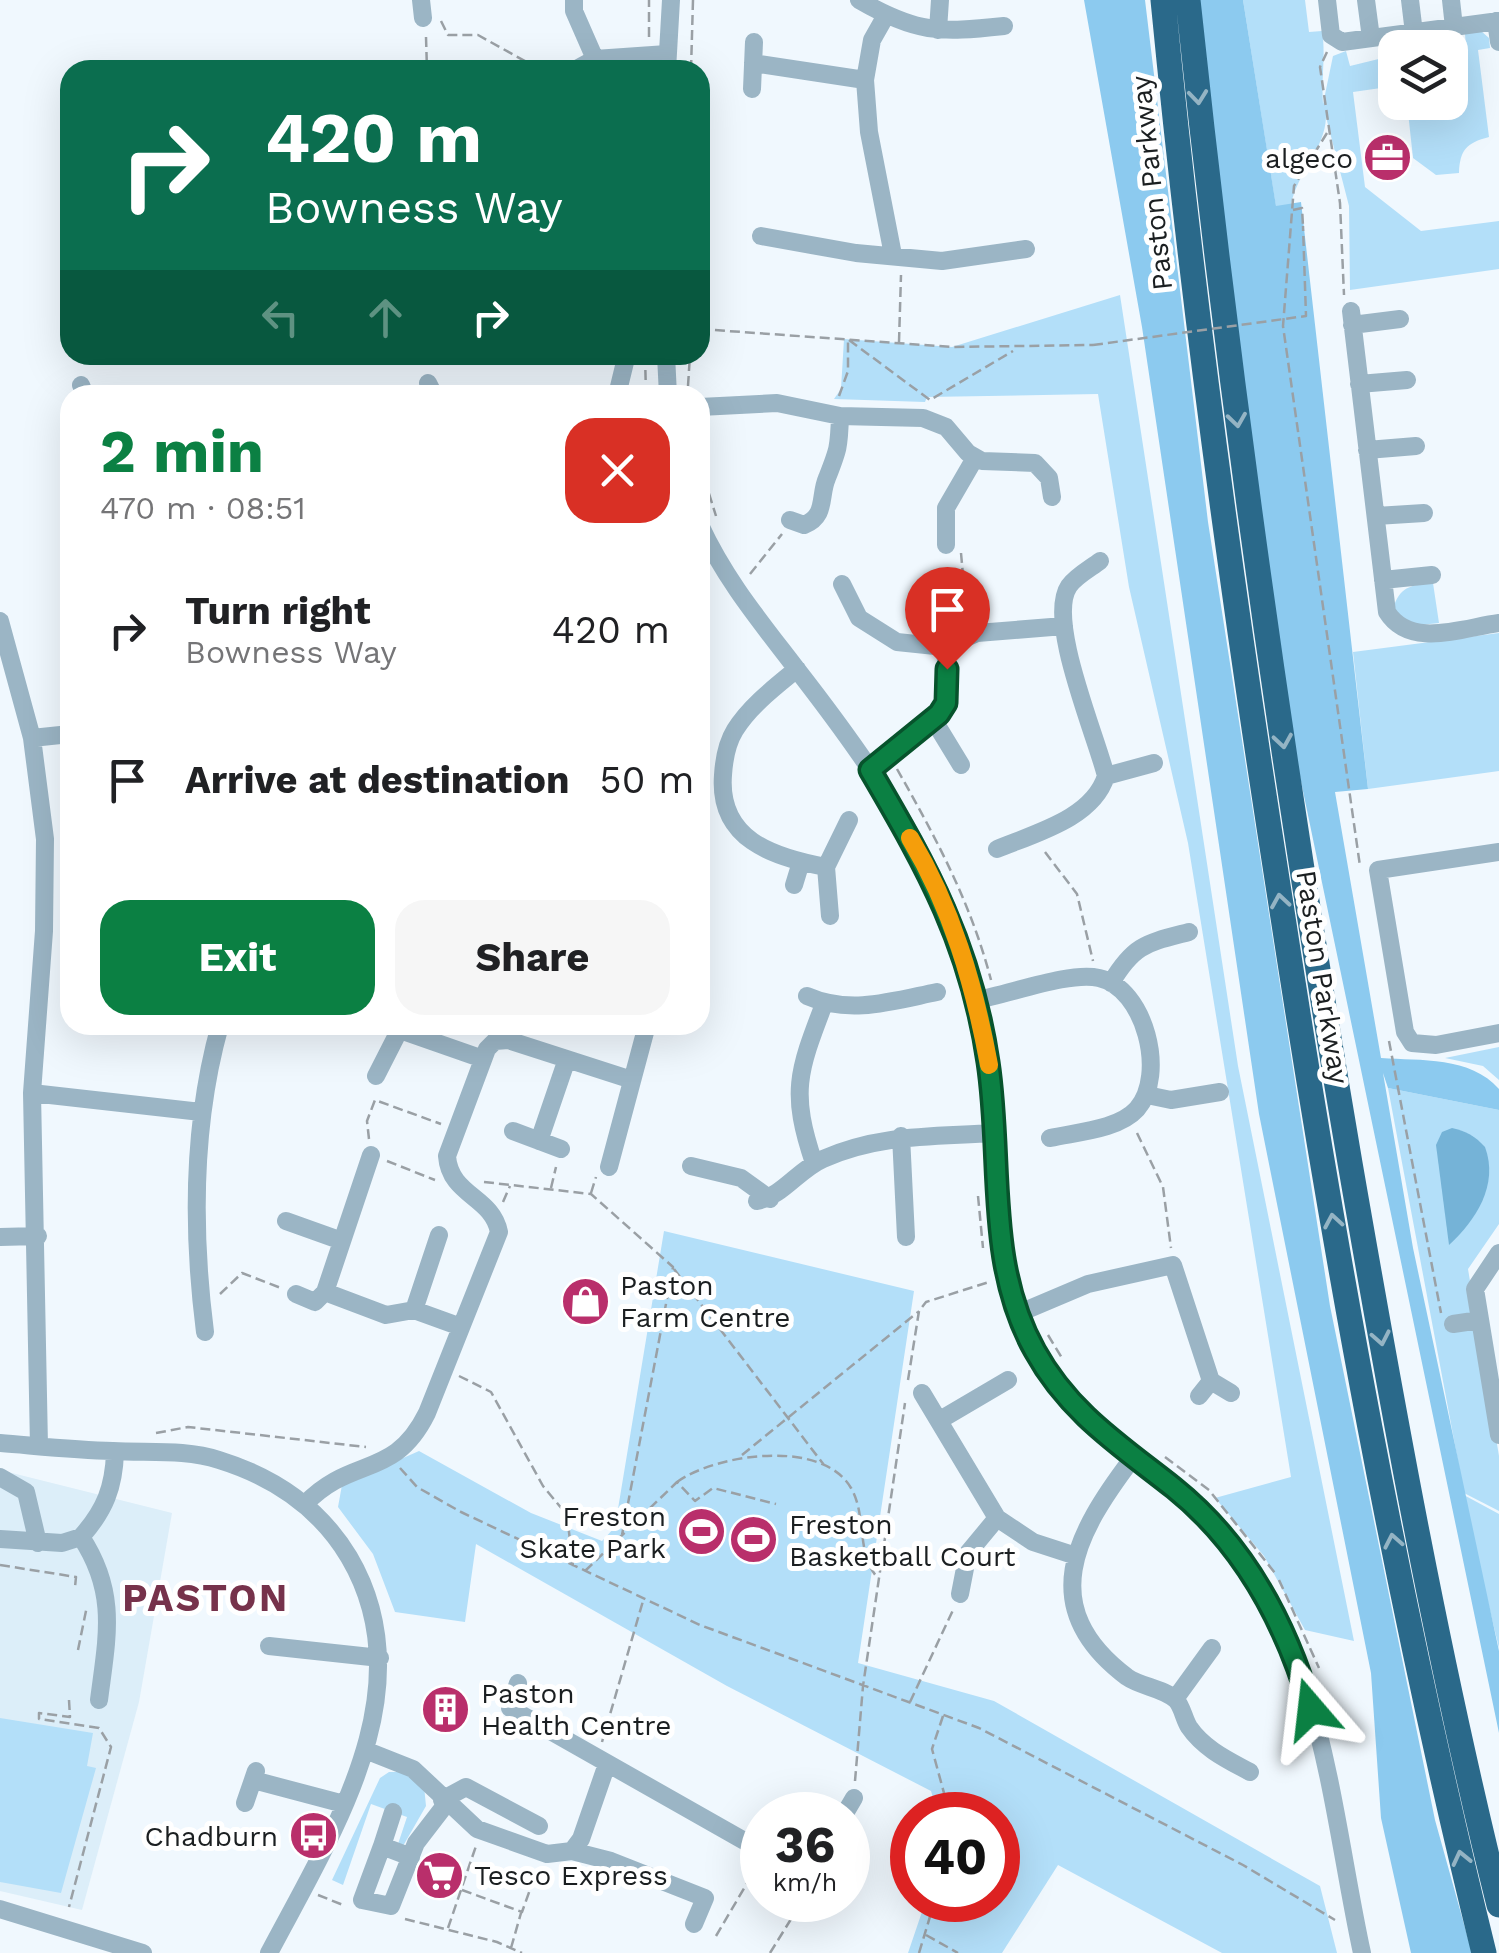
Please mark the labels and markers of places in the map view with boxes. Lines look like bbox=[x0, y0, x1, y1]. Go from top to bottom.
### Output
office icon: algeco bbox=[1362, 132, 1414, 184]
place label: algeco bbox=[1265, 142, 1353, 175]
pin bbox=[905, 567, 990, 670]
place label: Paston Farm Centre bbox=[620, 1269, 791, 1334]
shop icon: Paston Farm Centre bbox=[559, 1275, 611, 1327]
place label: Freston Skate Park bbox=[520, 1500, 666, 1565]
sports icon: Freston Skate Park bbox=[675, 1506, 727, 1558]
place label: Freston Basketball Court bbox=[789, 1508, 1016, 1573]
sports icon: Freston Basketball Court bbox=[728, 1514, 780, 1566]
place label: Paston Health Centre bbox=[481, 1677, 671, 1742]
building icon: Paston Health Centre bbox=[420, 1683, 472, 1735]
bus stop icon: Chadburn bbox=[287, 1810, 339, 1862]
place label: Chadburn bbox=[144, 1820, 278, 1853]
supermarket icon: Tesco Express bbox=[413, 1849, 465, 1901]
place label: Tesco Express bbox=[474, 1859, 668, 1892]

